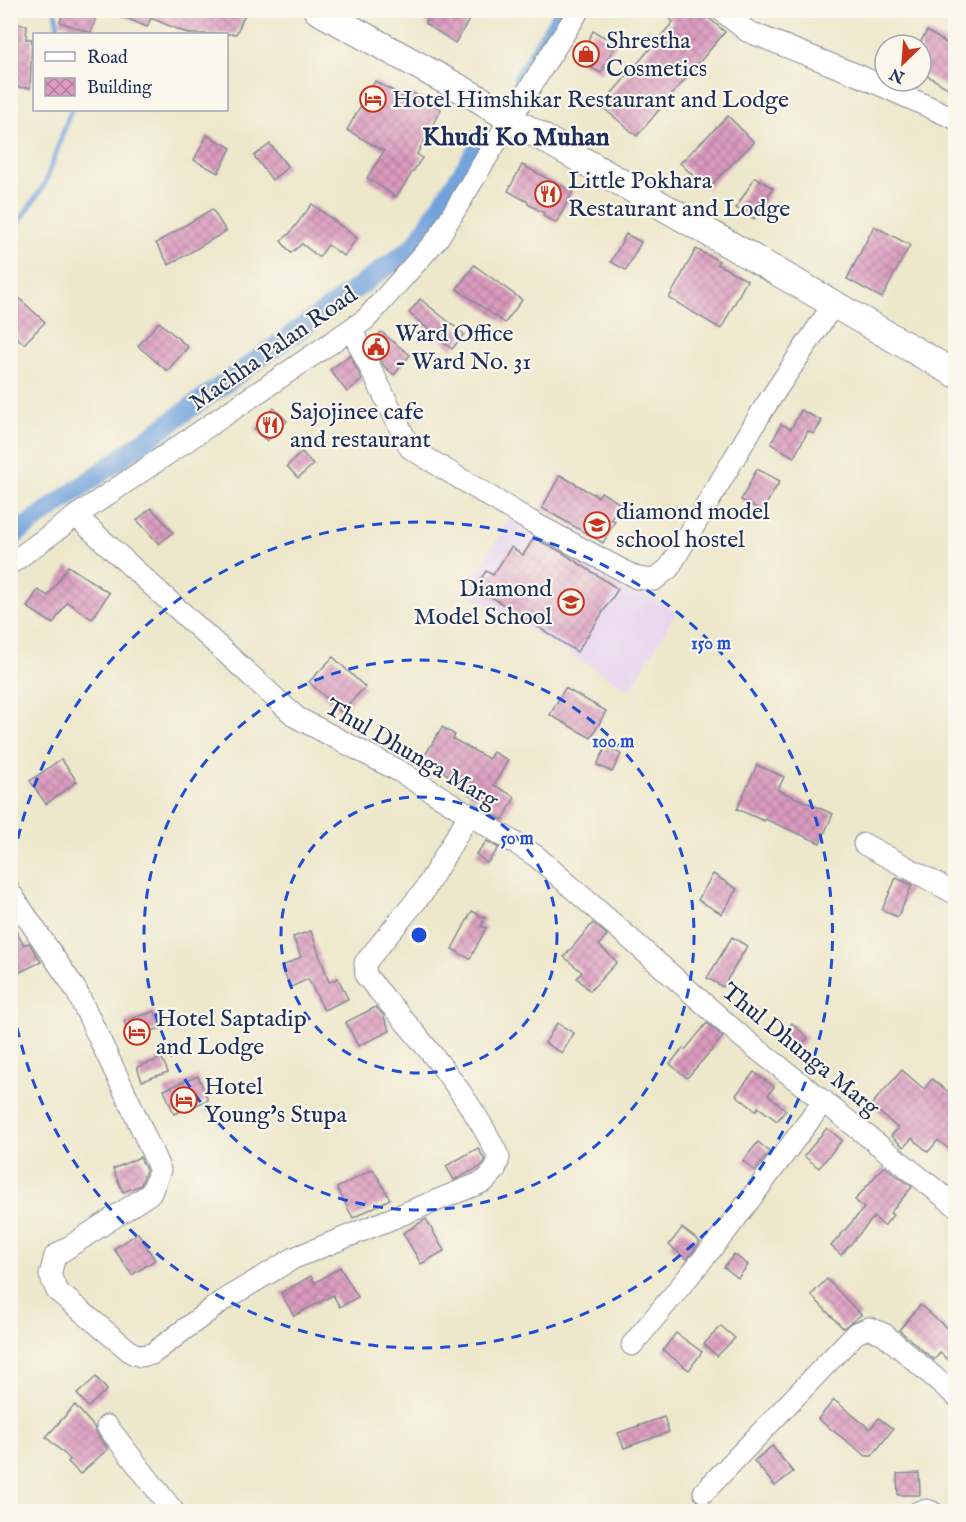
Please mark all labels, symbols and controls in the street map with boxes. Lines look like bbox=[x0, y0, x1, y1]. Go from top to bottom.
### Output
place label: Shrestha Cosmetics bbox=[606, 26, 707, 85]
legend bbox=[33, 33, 228, 111]
north arrow bbox=[873, 33, 933, 93]
shop icon: Shrestha Cosmetics bbox=[571, 39, 601, 69]
text: Road bbox=[87, 47, 128, 70]
text: N bbox=[887, 63, 909, 87]
text: Building bbox=[87, 77, 152, 100]
hotel icon: Hotel Himshikar Restaurant and Lodge bbox=[358, 84, 388, 114]
place label: Hotel Himshikar Restaurant and Lodge bbox=[392, 85, 789, 116]
district label: Khudi Ko Muhan bbox=[422, 121, 610, 154]
place label: Little Pokhara Restaurant and Lodge bbox=[568, 166, 790, 225]
restaurant icon: Little Pokhara Restaurant and Lodge bbox=[533, 179, 563, 209]
street label: Machha Palan Road bbox=[184, 280, 364, 419]
place label: Ward Office - Ward No. 31 bbox=[395, 319, 531, 378]
public building icon: Ward Office - Ward No. 31 bbox=[361, 332, 391, 362]
place label: Sajojinee cafe and restaurant bbox=[290, 397, 431, 456]
restaurant icon: Sajojinee cafe and restaurant bbox=[255, 410, 285, 440]
place label: diamond model school hostel bbox=[616, 497, 770, 556]
school or university icon: diamond model school hostel bbox=[582, 510, 612, 540]
place label: Diamond Model School bbox=[413, 574, 552, 633]
school or university icon: Diamond Model School bbox=[556, 587, 586, 617]
text: 150 m bbox=[691, 633, 731, 656]
street label: Thul Dhunga Marg bbox=[319, 692, 504, 817]
text: 100 m bbox=[592, 731, 634, 754]
text: 50 m bbox=[500, 828, 534, 851]
centre of rings bbox=[409, 925, 429, 945]
street label: Thul Dhunga Marg bbox=[715, 977, 886, 1124]
place label: Hotel Saptadip and Lodge bbox=[156, 1004, 307, 1063]
hotel icon: Hotel Saptadip and Lodge bbox=[122, 1017, 152, 1047]
place label: Hotel Young's Stupa bbox=[204, 1072, 347, 1131]
hotel icon: Hotel Young's Stupa bbox=[169, 1085, 199, 1115]

